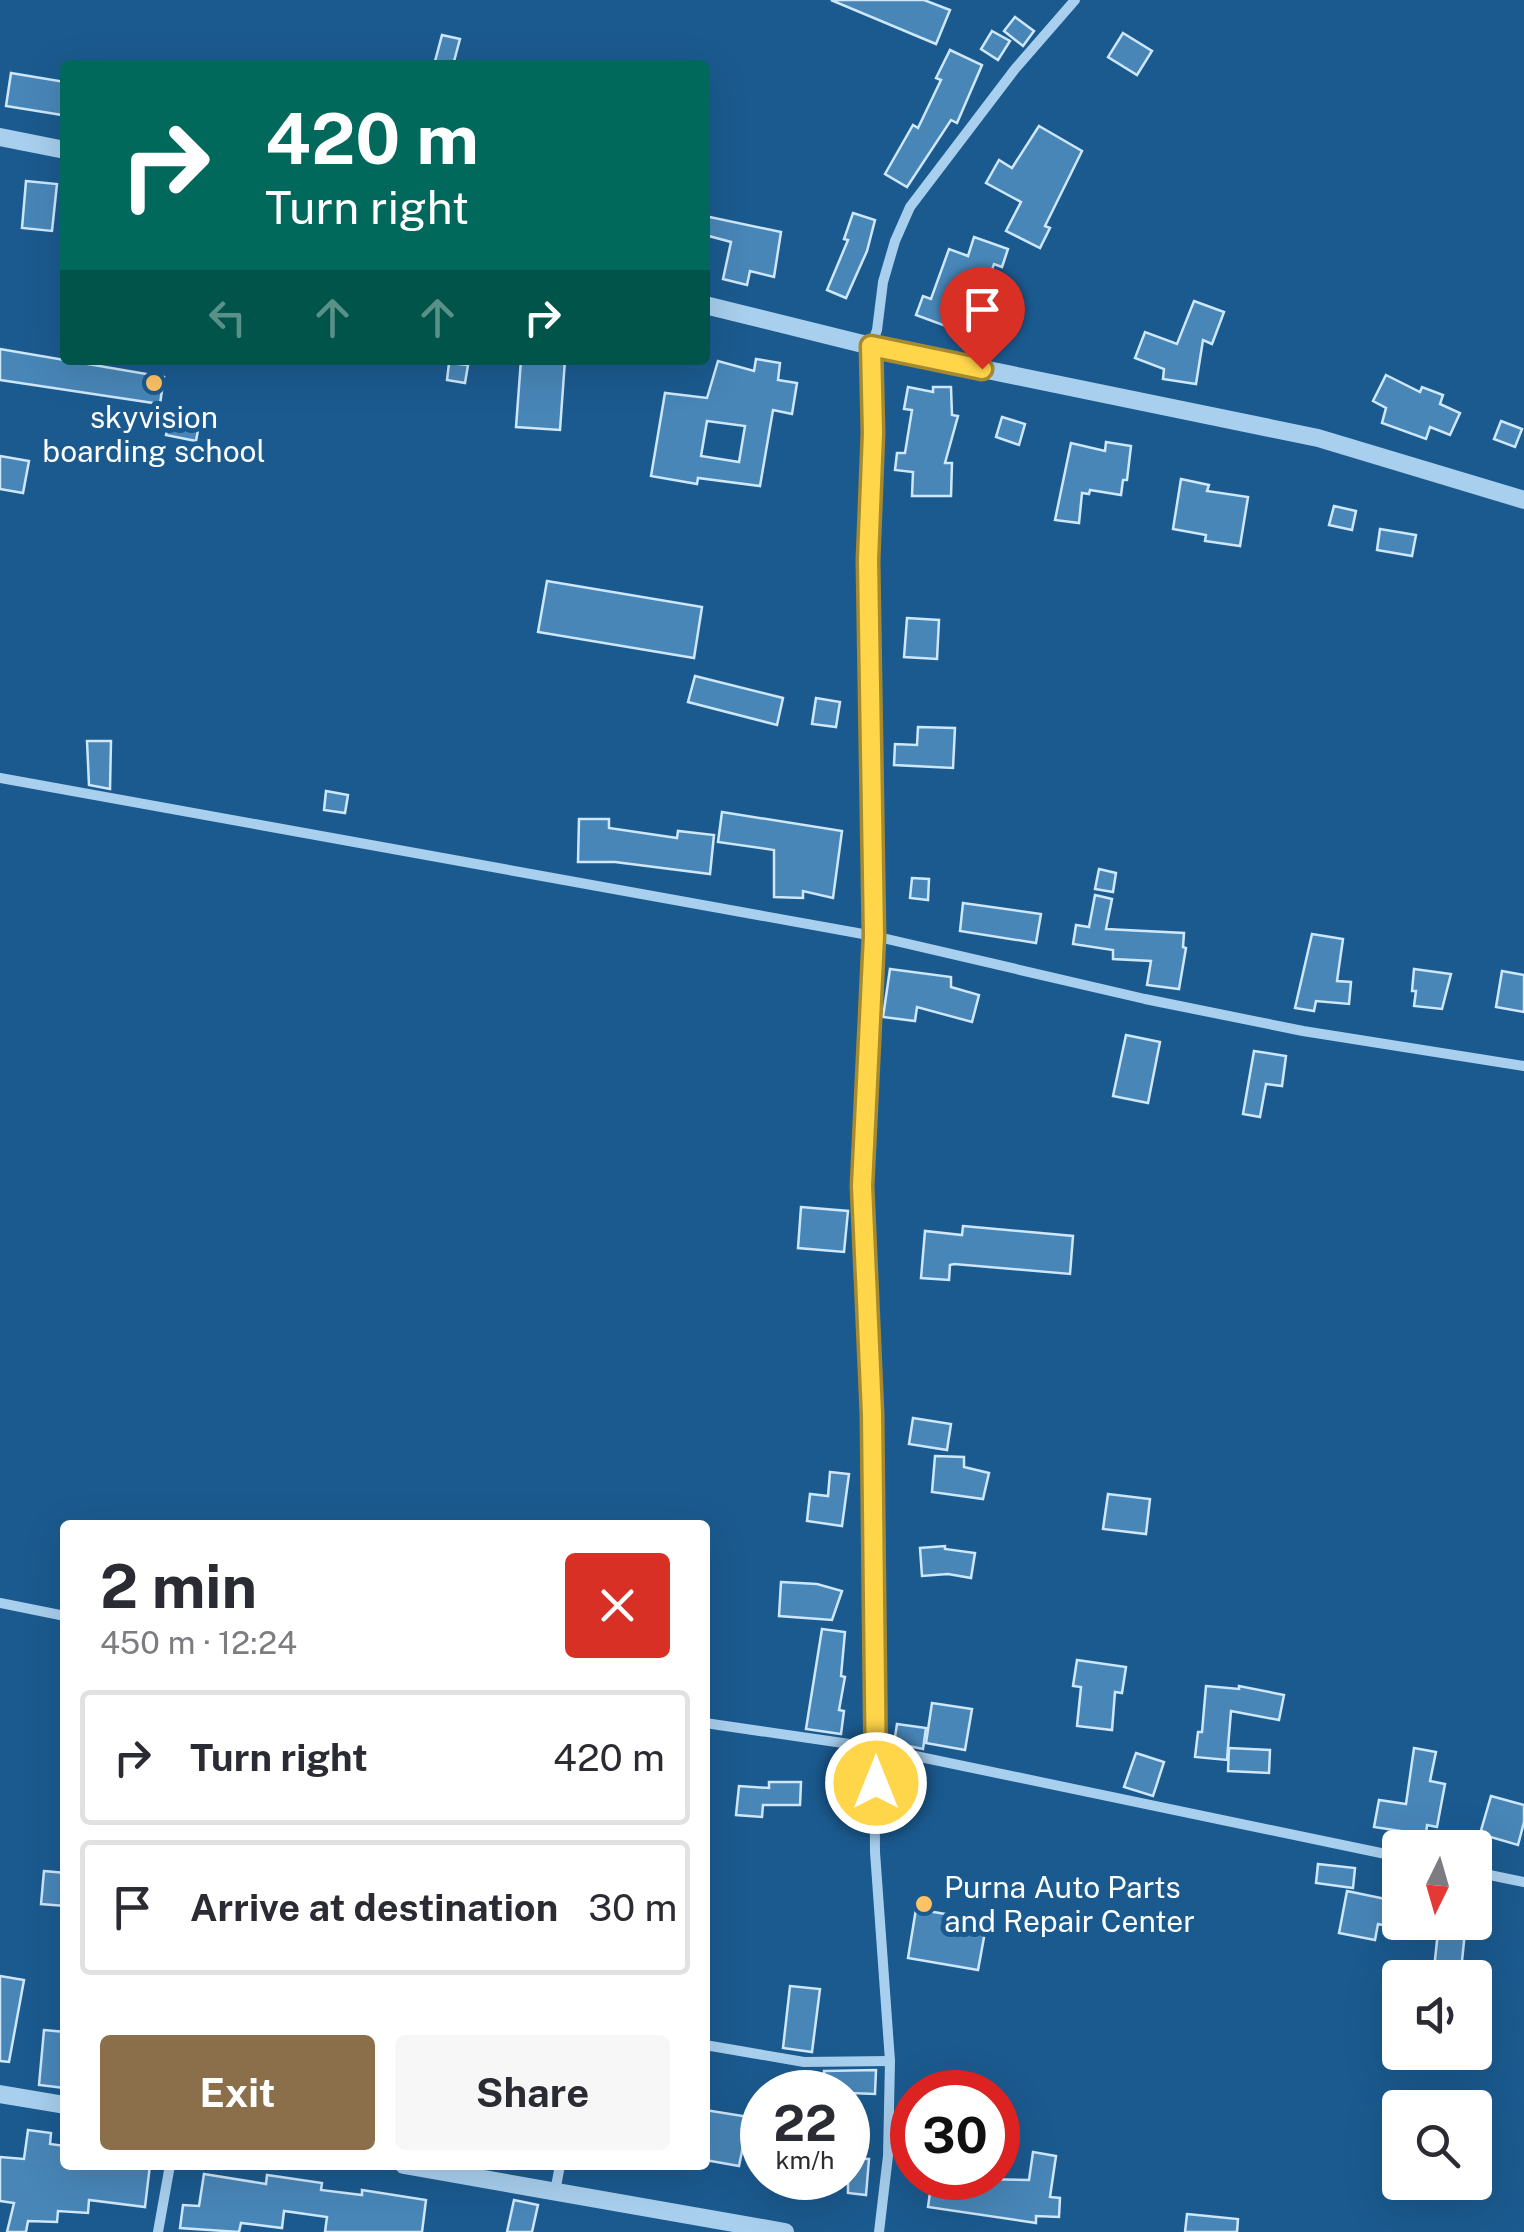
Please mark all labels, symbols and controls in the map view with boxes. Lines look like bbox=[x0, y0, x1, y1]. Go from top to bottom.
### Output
text: 420 m bbox=[265, 97, 479, 180]
icon: right bbox=[100, 100, 230, 230]
text: Turn right bbox=[265, 181, 469, 234]
pin bbox=[940, 267, 1025, 370]
icon: arrive bbox=[955, 282, 1010, 337]
icon: left bbox=[200, 290, 255, 345]
icon: ahead bbox=[305, 290, 360, 345]
icon: ahead bbox=[410, 290, 465, 345]
icon: right bbox=[515, 290, 570, 345]
marker: skyvision boarding school bbox=[143, 372, 165, 394]
place label: skyvision boarding school bbox=[42, 399, 266, 469]
text: 2 min bbox=[100, 1551, 257, 1622]
button: close bbox=[565, 1553, 670, 1658]
text: 450 m · 12:24 bbox=[100, 1624, 297, 1661]
icon: right bbox=[105, 1730, 160, 1785]
position arrow bbox=[824, 1731, 928, 1835]
text: Turn right bbox=[190, 1735, 368, 1780]
text: 420 m bbox=[553, 1735, 665, 1780]
north arrow bbox=[1382, 1830, 1492, 1940]
map controls bbox=[1382, 1830, 1492, 2200]
place label: Purna Auto Parts and Repair Center bbox=[944, 1869, 1195, 1939]
icon: arrive bbox=[105, 1880, 160, 1935]
text: Arrive at destination bbox=[190, 1885, 558, 1930]
text: 30 m bbox=[588, 1885, 677, 1930]
marker: Purna Auto Parts and Repair Center bbox=[913, 1893, 935, 1915]
button: sound bbox=[1382, 1960, 1492, 2070]
button: Exit bbox=[100, 2035, 375, 2150]
button: Share bbox=[395, 2035, 670, 2150]
speed limit sign: 30 bbox=[890, 2070, 1020, 2200]
button: search bbox=[1382, 2090, 1492, 2200]
text: 22 bbox=[773, 2093, 837, 2152]
text: km/h bbox=[776, 2145, 834, 2175]

